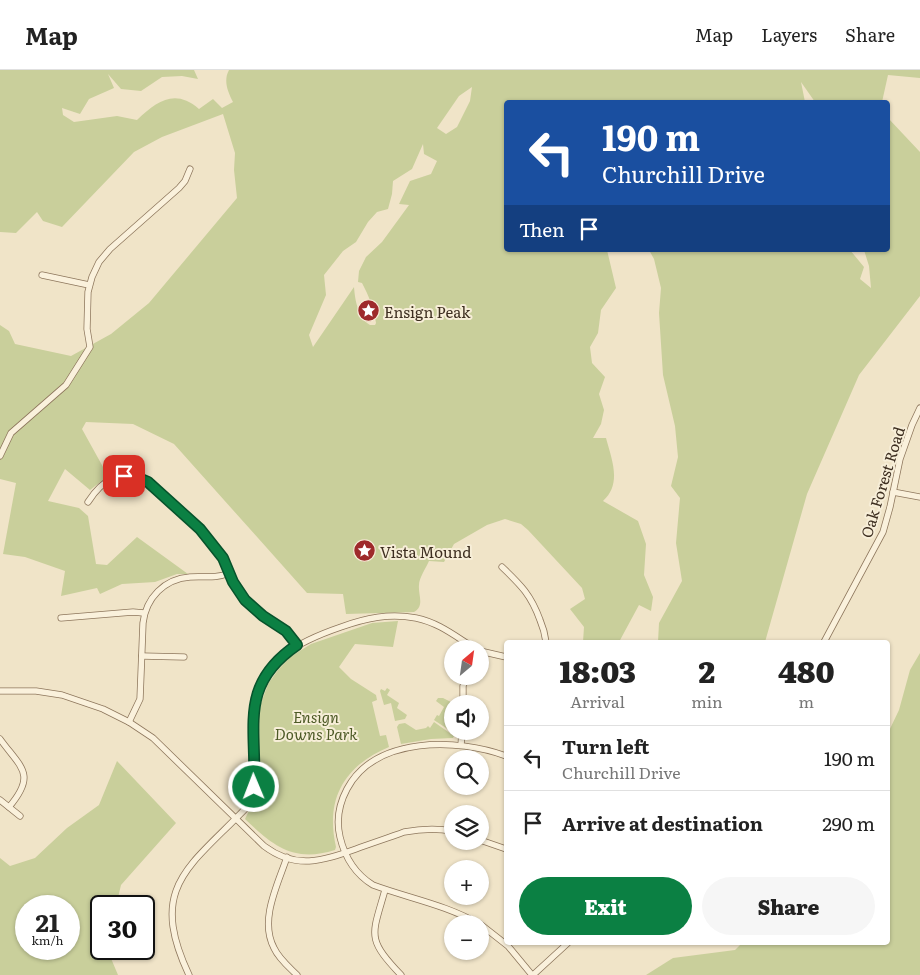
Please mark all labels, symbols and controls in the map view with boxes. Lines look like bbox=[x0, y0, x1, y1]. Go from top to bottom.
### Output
text: Map bbox=[25, 17, 78, 52]
text: Map bbox=[695, 21, 733, 48]
text: Layers bbox=[761, 21, 817, 48]
text: Share bbox=[845, 21, 895, 48]
text: 190 m bbox=[602, 110, 700, 162]
icon: left bbox=[519, 120, 584, 185]
text: Churchill Drive bbox=[602, 157, 765, 190]
text: Then bbox=[519, 215, 565, 243]
icon: arrive bbox=[575, 215, 603, 243]
place icon: Ensign Peak bbox=[356, 299, 380, 323]
place label: Ensign Peak bbox=[384, 300, 471, 323]
street label: Oak Forest Road bbox=[854, 423, 910, 541]
pin bbox=[103, 455, 145, 497]
icon: arrive bbox=[110, 462, 138, 490]
place icon: Vista Mound bbox=[352, 539, 376, 563]
place label: Vista Mound bbox=[380, 540, 471, 563]
north arrow bbox=[444, 640, 489, 685]
map controls bbox=[444, 640, 489, 960]
text: 18:03 bbox=[559, 648, 636, 692]
text: 2 bbox=[699, 648, 715, 692]
text: 480 bbox=[778, 648, 835, 692]
text: Arrival bbox=[570, 689, 625, 713]
text: min bbox=[691, 689, 723, 713]
text: m bbox=[799, 689, 814, 713]
button: sound bbox=[444, 695, 489, 740]
park label: Ensign Downs Park bbox=[275, 705, 358, 745]
text: Turn left bbox=[562, 732, 649, 760]
icon: left bbox=[519, 744, 547, 772]
text: 190 m bbox=[824, 744, 875, 772]
button: search bbox=[444, 750, 489, 795]
position arrow bbox=[227, 760, 279, 812]
text: Churchill Drive bbox=[562, 760, 681, 784]
button: layers bbox=[444, 805, 489, 850]
icon: arrive bbox=[519, 809, 547, 837]
text: Arrive at destination bbox=[562, 809, 763, 837]
text: 290 m bbox=[822, 809, 875, 837]
button: + bbox=[444, 860, 489, 905]
button: Exit bbox=[519, 877, 692, 935]
button: Share bbox=[702, 877, 875, 935]
speed limit sign: 30 bbox=[90, 895, 155, 960]
text: 21 bbox=[36, 903, 59, 940]
button: − bbox=[444, 915, 489, 960]
text: km/h bbox=[32, 931, 63, 949]

